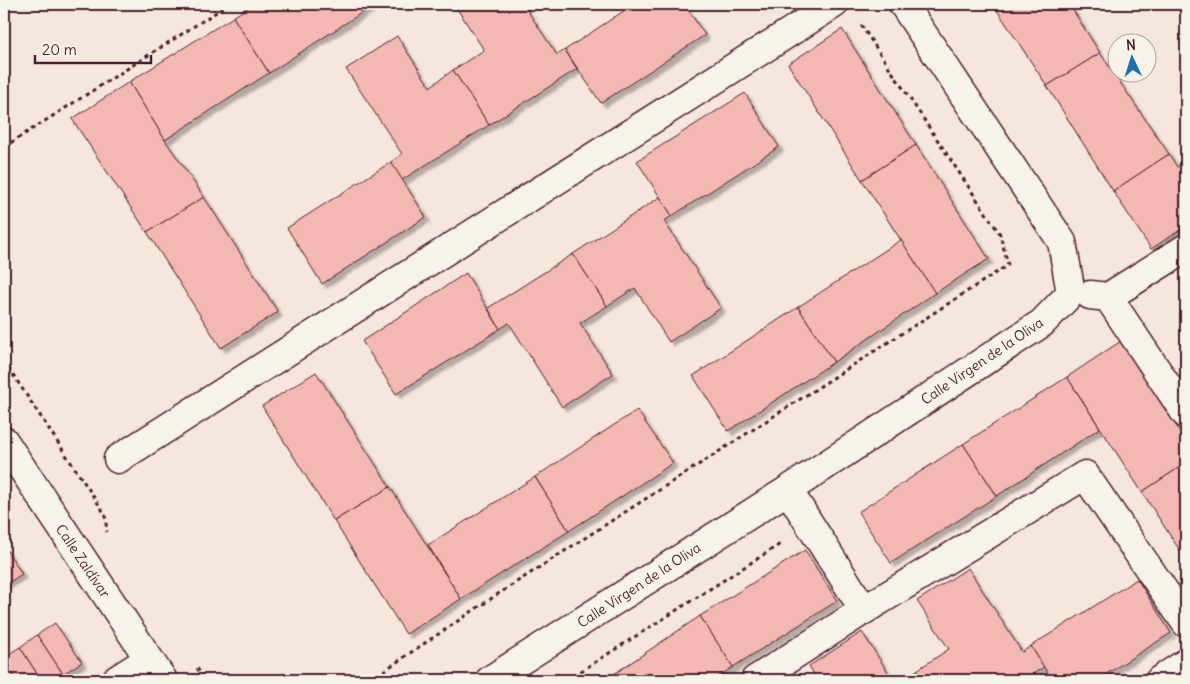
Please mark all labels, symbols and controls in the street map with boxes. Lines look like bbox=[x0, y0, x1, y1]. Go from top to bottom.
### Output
scale bar bbox=[35, 32, 151, 64]
north arrow bbox=[1108, 32, 1158, 82]
text: N bbox=[1126, 36, 1137, 54]
text: 20 m bbox=[42, 40, 77, 59]
street label: Calle Virgen de la Oliva bbox=[917, 313, 1047, 409]
street label: Calle Zaldívar bbox=[52, 521, 114, 601]
street label: Calle Virgen de la Oliva bbox=[574, 538, 704, 632]

